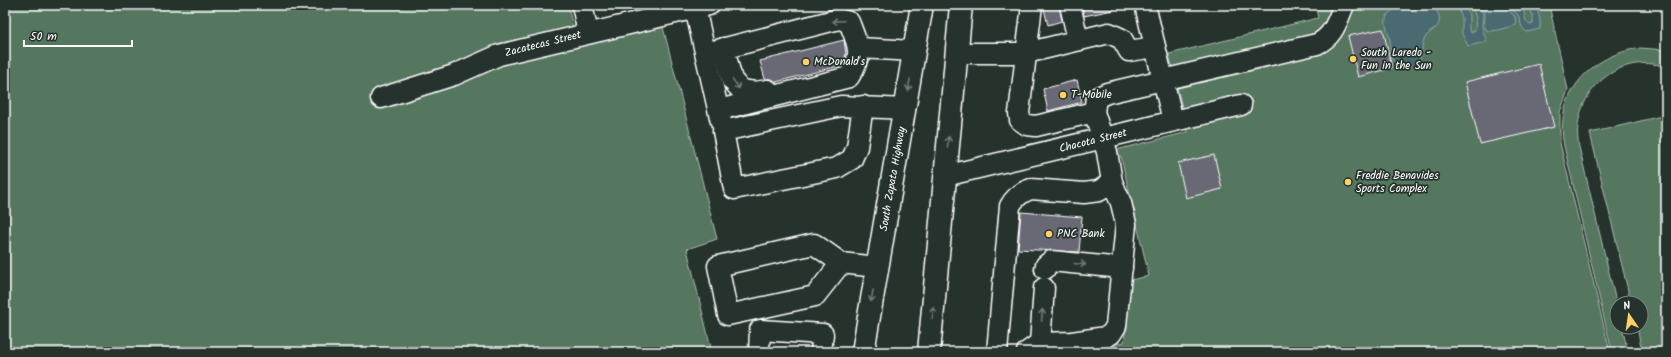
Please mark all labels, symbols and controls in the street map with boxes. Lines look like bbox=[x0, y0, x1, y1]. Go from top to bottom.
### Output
one-way arrow bbox=[832, 17, 845, 24]
scale bar bbox=[24, 22, 132, 48]
street label: Zacatecas Street bbox=[503, 26, 584, 62]
text: 50 m bbox=[30, 27, 57, 46]
place label: South Laredo - Fun in the Sun bbox=[1361, 44, 1432, 75]
place label: McDonald's bbox=[814, 53, 865, 71]
marker: South Laredo - Fun in the Sun bbox=[1348, 54, 1358, 64]
marker: McDonald's bbox=[801, 57, 811, 67]
one-way arrow bbox=[905, 78, 913, 91]
one-way arrow bbox=[732, 79, 740, 90]
place label: T-Mobile bbox=[1071, 86, 1112, 104]
marker: T-Mobile bbox=[1058, 90, 1068, 100]
street label: Chacota Street bbox=[1057, 124, 1129, 158]
street label: South Zapata Highway bbox=[875, 125, 911, 233]
one-way arrow bbox=[944, 136, 952, 149]
place label: Freddie Benavides Sports Complex bbox=[1356, 167, 1439, 198]
marker: Freddie Benavides Sports Complex bbox=[1343, 177, 1353, 187]
place label: PNC Bank bbox=[1057, 225, 1105, 243]
marker: PNC Bank bbox=[1044, 229, 1054, 239]
one-way arrow bbox=[1073, 260, 1086, 268]
one-way arrow bbox=[868, 289, 876, 302]
north arrow bbox=[1609, 295, 1649, 335]
text: N bbox=[1622, 297, 1632, 316]
one-way arrow bbox=[929, 307, 936, 320]
one-way arrow bbox=[1039, 309, 1046, 322]

